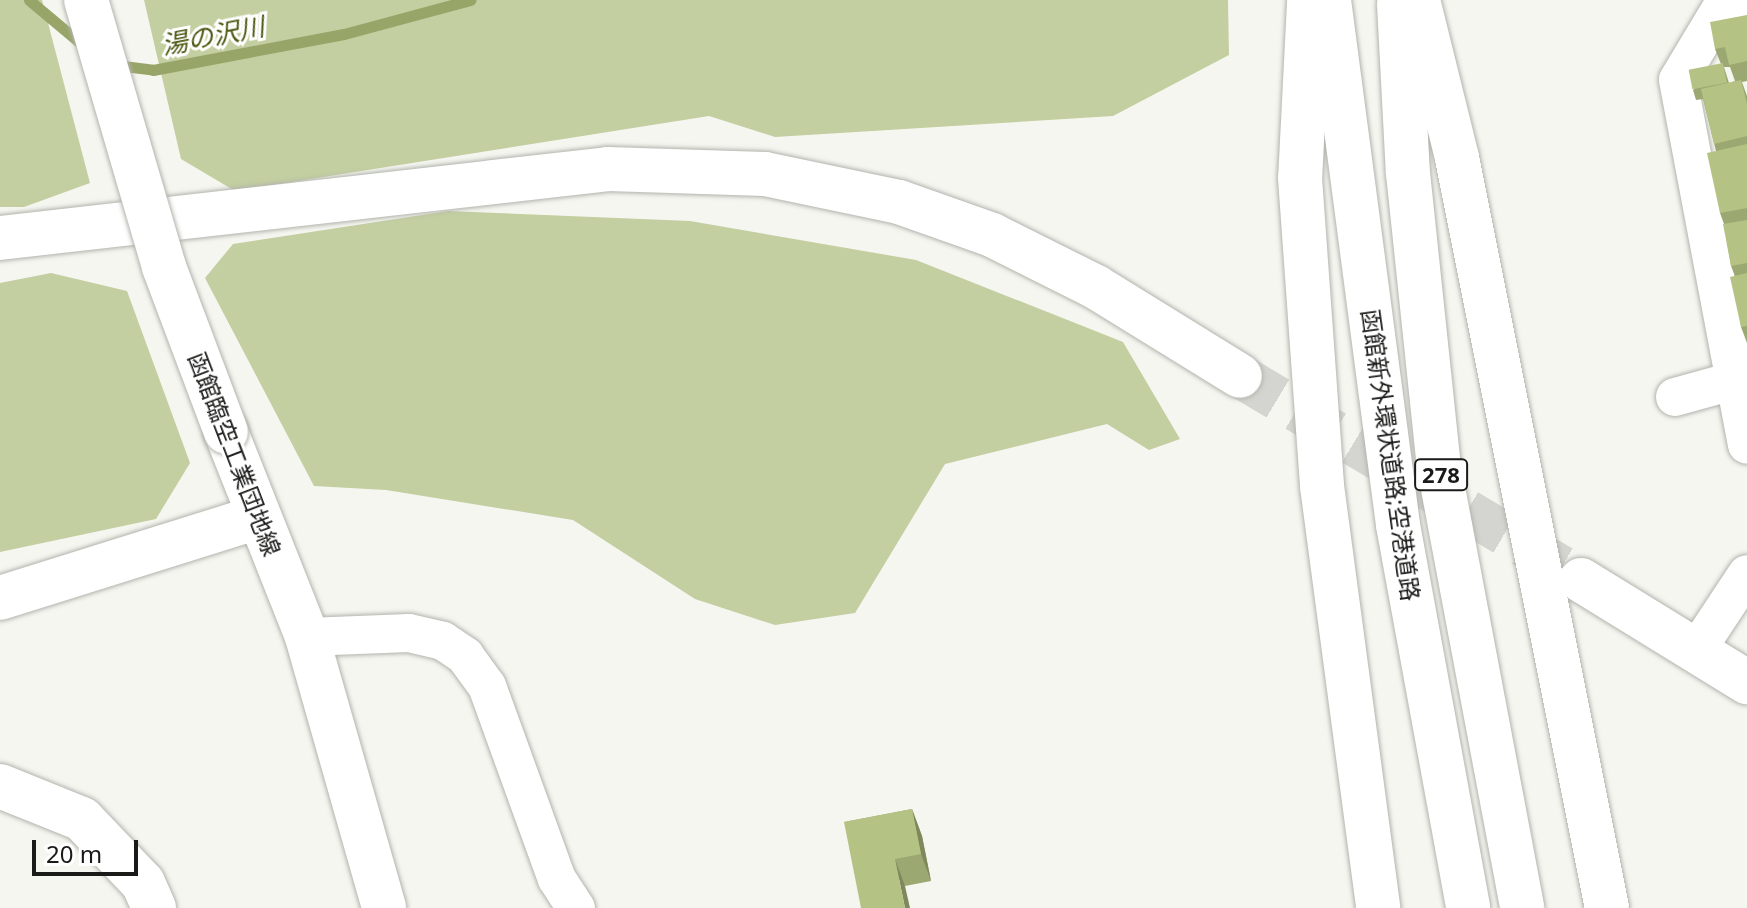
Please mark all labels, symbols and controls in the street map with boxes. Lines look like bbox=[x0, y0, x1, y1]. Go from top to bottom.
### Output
water label: 湯の沢川 bbox=[159, 11, 267, 61]
street label: 函館新外環状道路;空港道路 bbox=[1356, 307, 1426, 603]
street label: 函館臨空工業団地線 bbox=[183, 348, 287, 560]
road number: 278 bbox=[1413, 457, 1469, 493]
scale bar bbox=[36, 824, 142, 874]
text: 20 m bbox=[46, 837, 102, 870]

